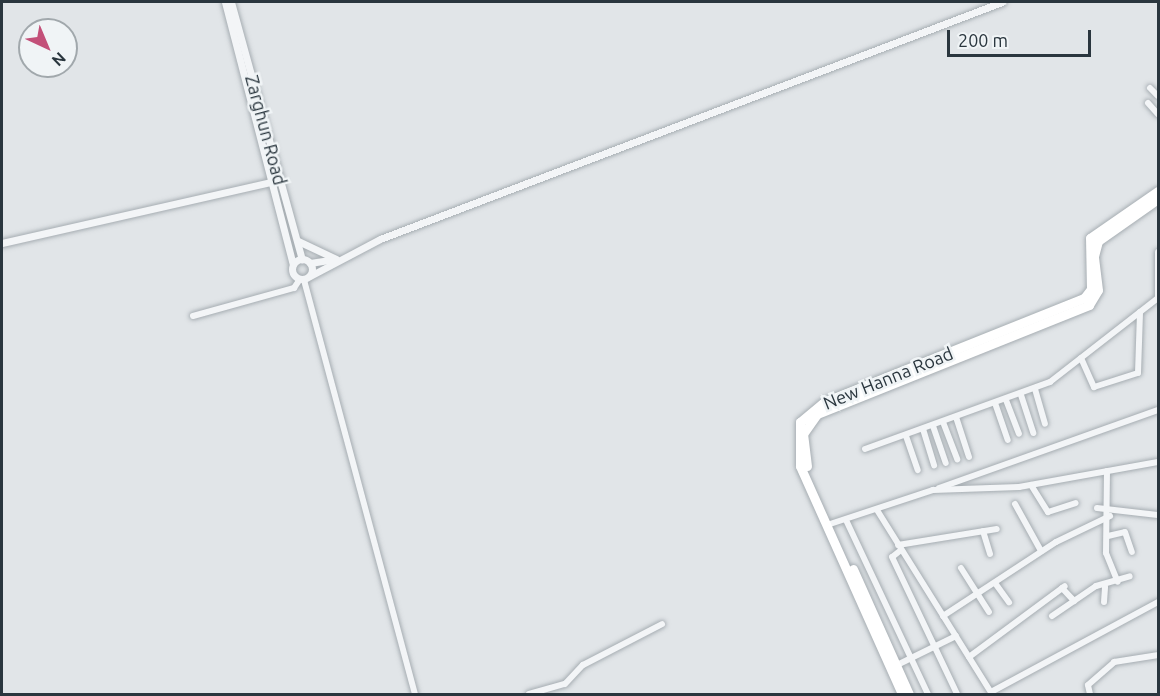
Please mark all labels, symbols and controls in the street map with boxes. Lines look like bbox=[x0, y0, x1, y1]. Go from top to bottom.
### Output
north arrow bbox=[18, 18, 78, 78]
scale bar bbox=[950, 18, 1094, 56]
text: 200 m bbox=[958, 30, 1008, 50]
text: N bbox=[49, 49, 70, 70]
street label: Zarghun Road bbox=[241, 73, 291, 187]
street label: New Hanna Road bbox=[820, 342, 956, 414]

